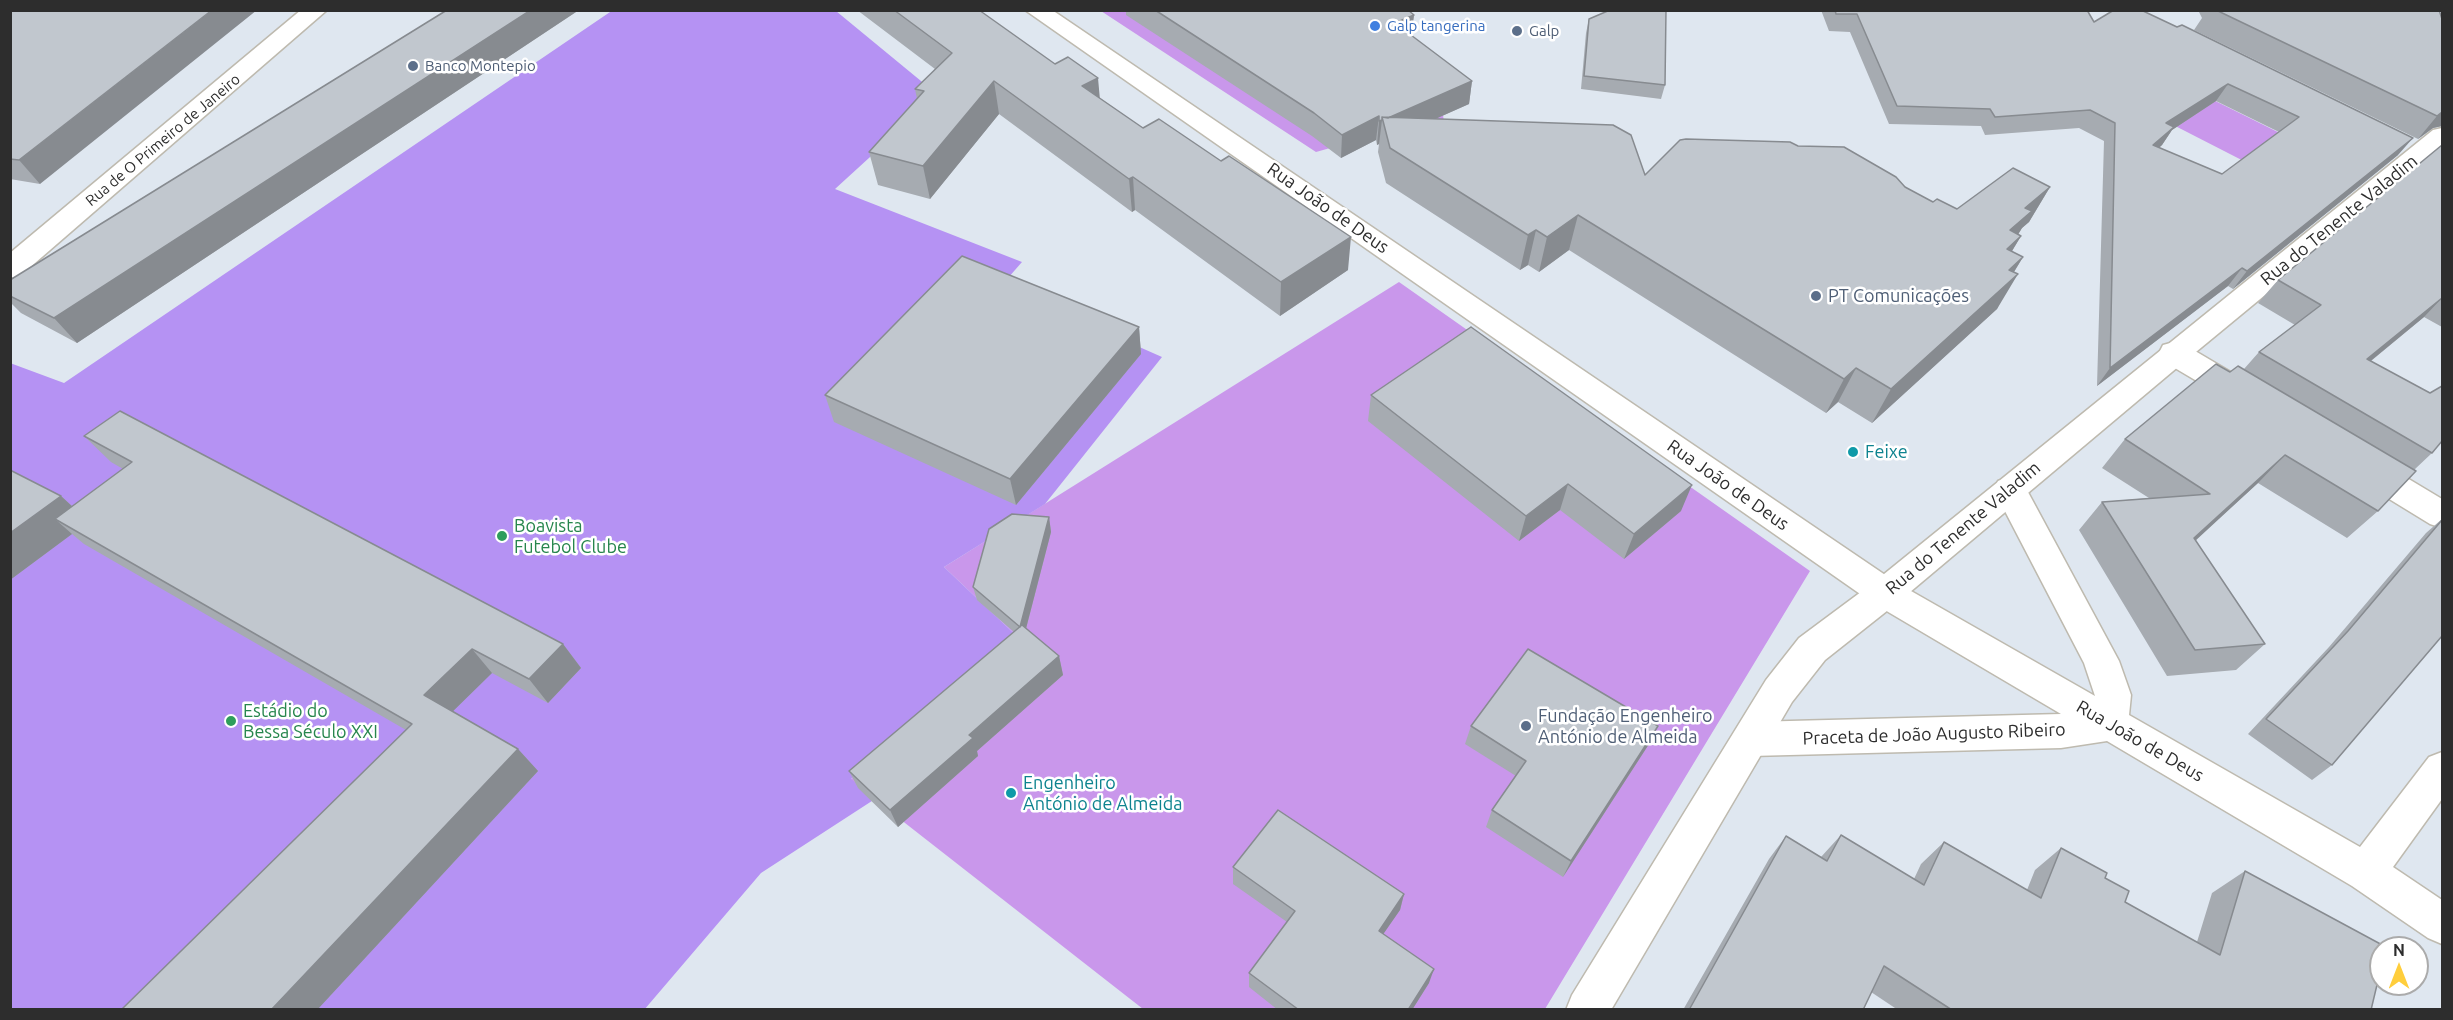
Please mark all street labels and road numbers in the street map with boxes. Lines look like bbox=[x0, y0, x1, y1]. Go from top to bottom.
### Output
street label: Rua de O Primeiro de Janeiro bbox=[82, 70, 244, 210]
street label: Rua do Tenente Valadim bbox=[2256, 150, 2422, 290]
street label: Rua João de Deus bbox=[1263, 158, 1393, 258]
street label: Rua João de Deus bbox=[1663, 435, 1793, 535]
street label: Rua do Tenente Valadim bbox=[1881, 457, 2045, 599]
street label: Rua João de Deus bbox=[2072, 696, 2208, 786]
street label: Praceta de João Augusto Ribeiro bbox=[1802, 719, 2066, 749]

